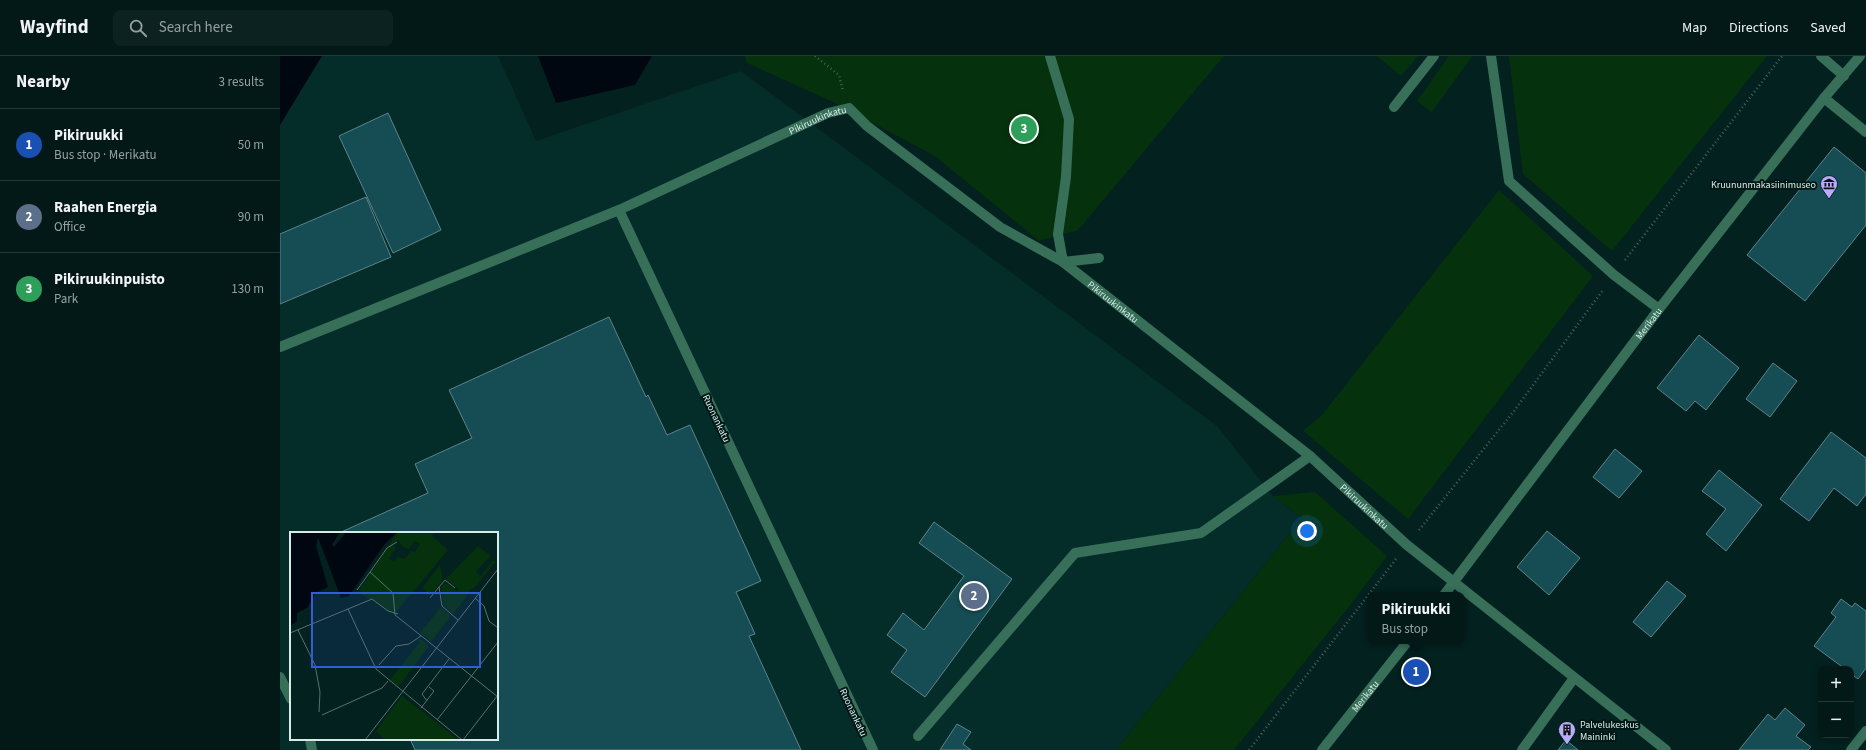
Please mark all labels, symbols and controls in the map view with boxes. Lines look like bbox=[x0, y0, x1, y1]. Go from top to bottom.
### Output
search box bbox=[113, 10, 393, 46]
text: Wayfind bbox=[20, 14, 89, 41]
icon: search bbox=[127, 17, 149, 39]
text: Search here bbox=[159, 17, 233, 38]
text: Map bbox=[1682, 18, 1707, 38]
text: Directions bbox=[1729, 18, 1788, 38]
text: Saved bbox=[1810, 18, 1846, 38]
text: Nearby bbox=[16, 70, 70, 94]
text: 3 results bbox=[219, 73, 264, 91]
street label: Pikiruukinkatu bbox=[787, 103, 848, 138]
pin: 3 bbox=[1011, 114, 1037, 144]
text: Pikiruukki bbox=[54, 125, 123, 146]
text: 1 bbox=[26, 136, 32, 154]
text: 50 m bbox=[238, 136, 264, 154]
text: Bus stop · Merikatu bbox=[54, 146, 157, 164]
museum icon: Kruununmakasiinimuseo bbox=[1819, 174, 1839, 199]
place label: Kruununmakasiinimuseo bbox=[1711, 178, 1816, 192]
text: Raahen Energia bbox=[54, 197, 157, 218]
text: 2 bbox=[26, 208, 32, 226]
text: 90 m bbox=[238, 208, 264, 226]
text: Office bbox=[54, 218, 85, 236]
text: Pikiruukinpuisto bbox=[54, 269, 165, 290]
street label: Pikiruukinkatu bbox=[1084, 278, 1141, 327]
text: 3 bbox=[26, 280, 32, 298]
text: 130 m bbox=[231, 280, 264, 298]
text: Park bbox=[54, 290, 78, 308]
street label: Merikatu bbox=[1632, 305, 1666, 343]
street label: Ruonankatu bbox=[699, 392, 733, 445]
street label: Pikiruukinkatu bbox=[1337, 481, 1391, 533]
your location bbox=[1297, 521, 1317, 541]
inset map bbox=[290, 532, 498, 740]
pin: 2 bbox=[961, 581, 987, 611]
popup bbox=[1367, 592, 1465, 644]
text: Pikiruukki bbox=[1381, 599, 1451, 620]
text: Bus stop bbox=[1381, 620, 1428, 638]
pin: 1 bbox=[1403, 657, 1429, 687]
map controls bbox=[1818, 666, 1854, 738]
button: + bbox=[1818, 666, 1854, 702]
street label: Merikatu bbox=[1349, 678, 1382, 715]
street label: Ruonankatu bbox=[836, 686, 870, 739]
button: − bbox=[1818, 702, 1854, 738]
place label: Palvelukeskus Maininki bbox=[1580, 718, 1639, 744]
building icon: Palvelukeskus Maininki bbox=[1557, 720, 1577, 745]

